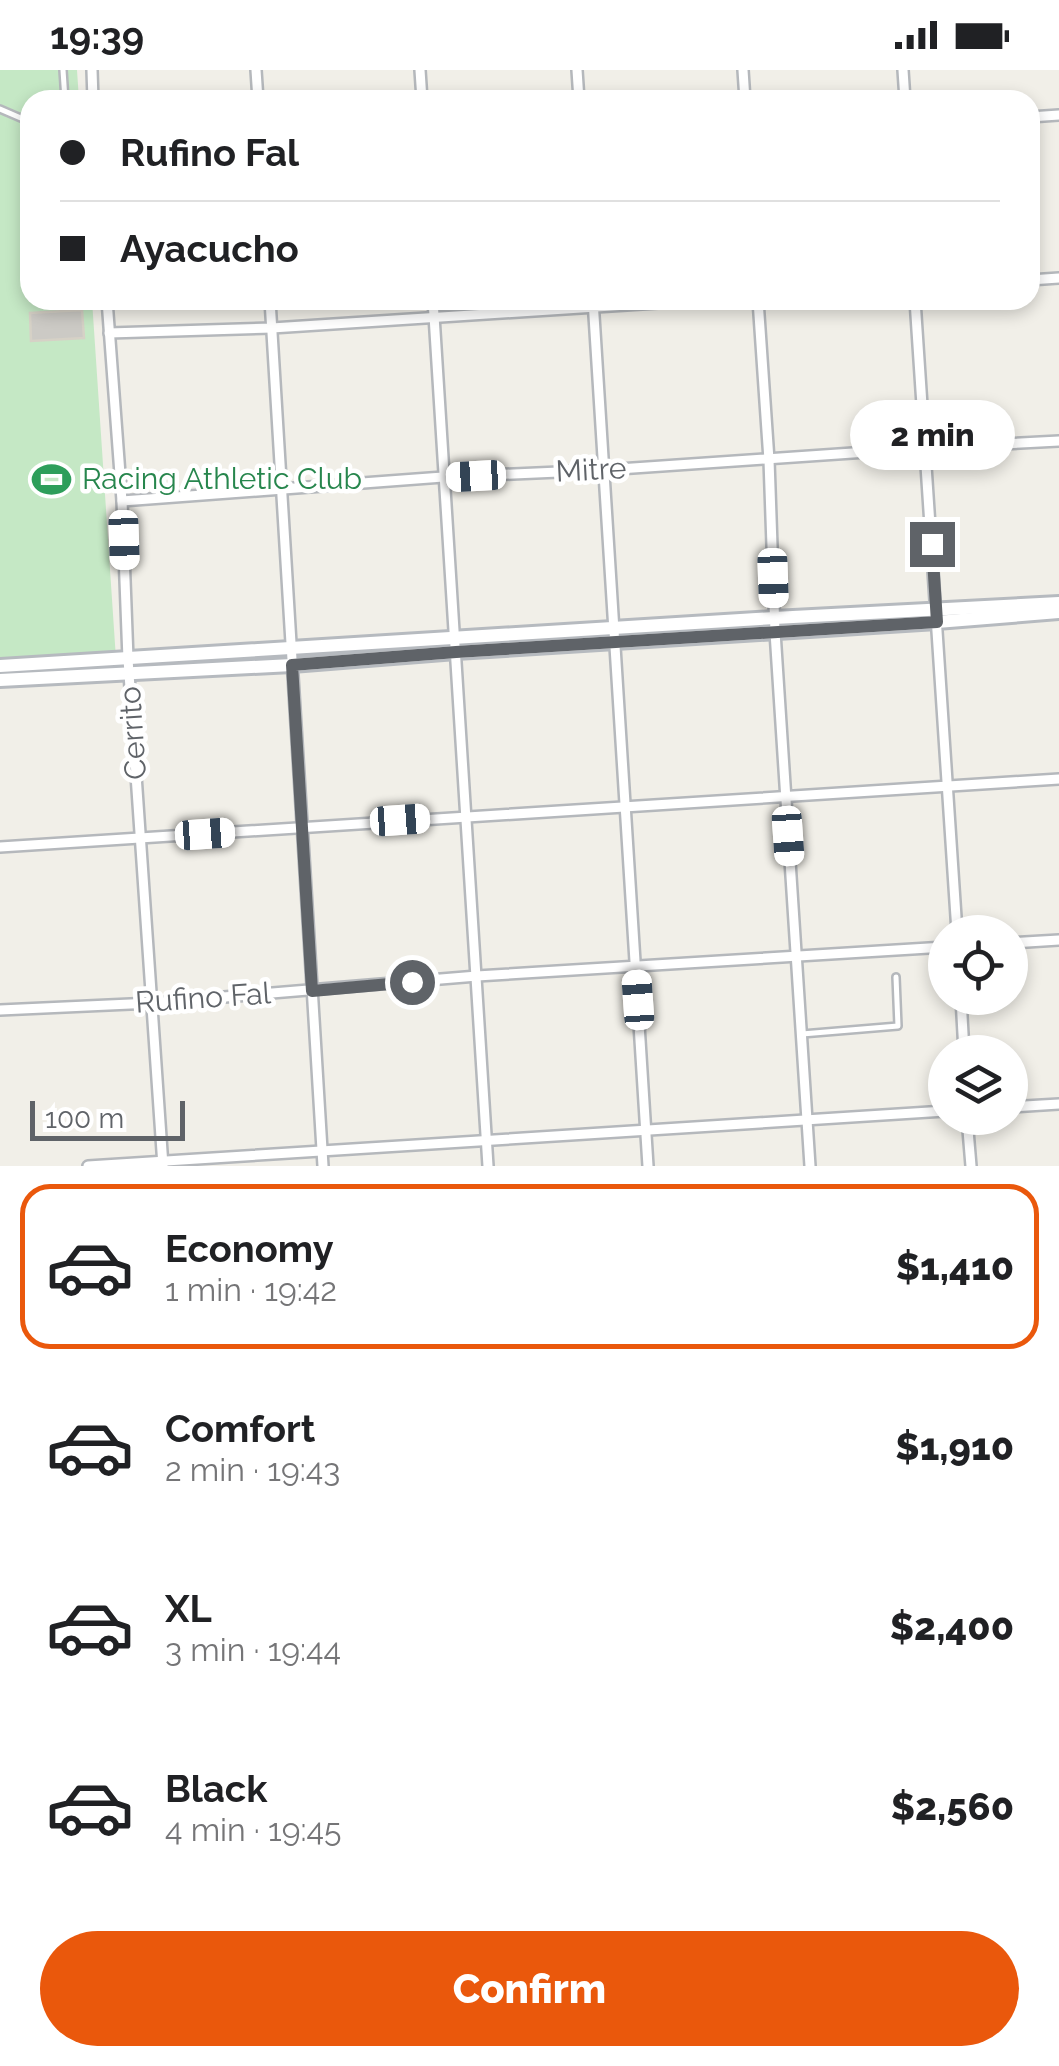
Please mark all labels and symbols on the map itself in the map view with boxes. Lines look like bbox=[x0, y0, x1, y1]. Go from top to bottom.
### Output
callout: 2 min bbox=[850, 399, 1014, 469]
street label: Mitre bbox=[555, 450, 627, 489]
sports icon: Racing Athletic Club bbox=[31, 458, 73, 500]
car bbox=[445, 459, 507, 493]
place label: Racing Athletic Club bbox=[82, 461, 362, 496]
car bbox=[108, 509, 140, 571]
route end bbox=[910, 522, 955, 567]
car bbox=[757, 547, 789, 609]
street label: Cerrito bbox=[112, 685, 153, 781]
car bbox=[369, 803, 431, 837]
car bbox=[771, 805, 805, 867]
car bbox=[174, 817, 236, 851]
route start bbox=[390, 960, 435, 1005]
car bbox=[621, 969, 655, 1031]
street label: Rufino Fal bbox=[134, 975, 273, 1020]
scale bar bbox=[30, 1096, 185, 1140]

